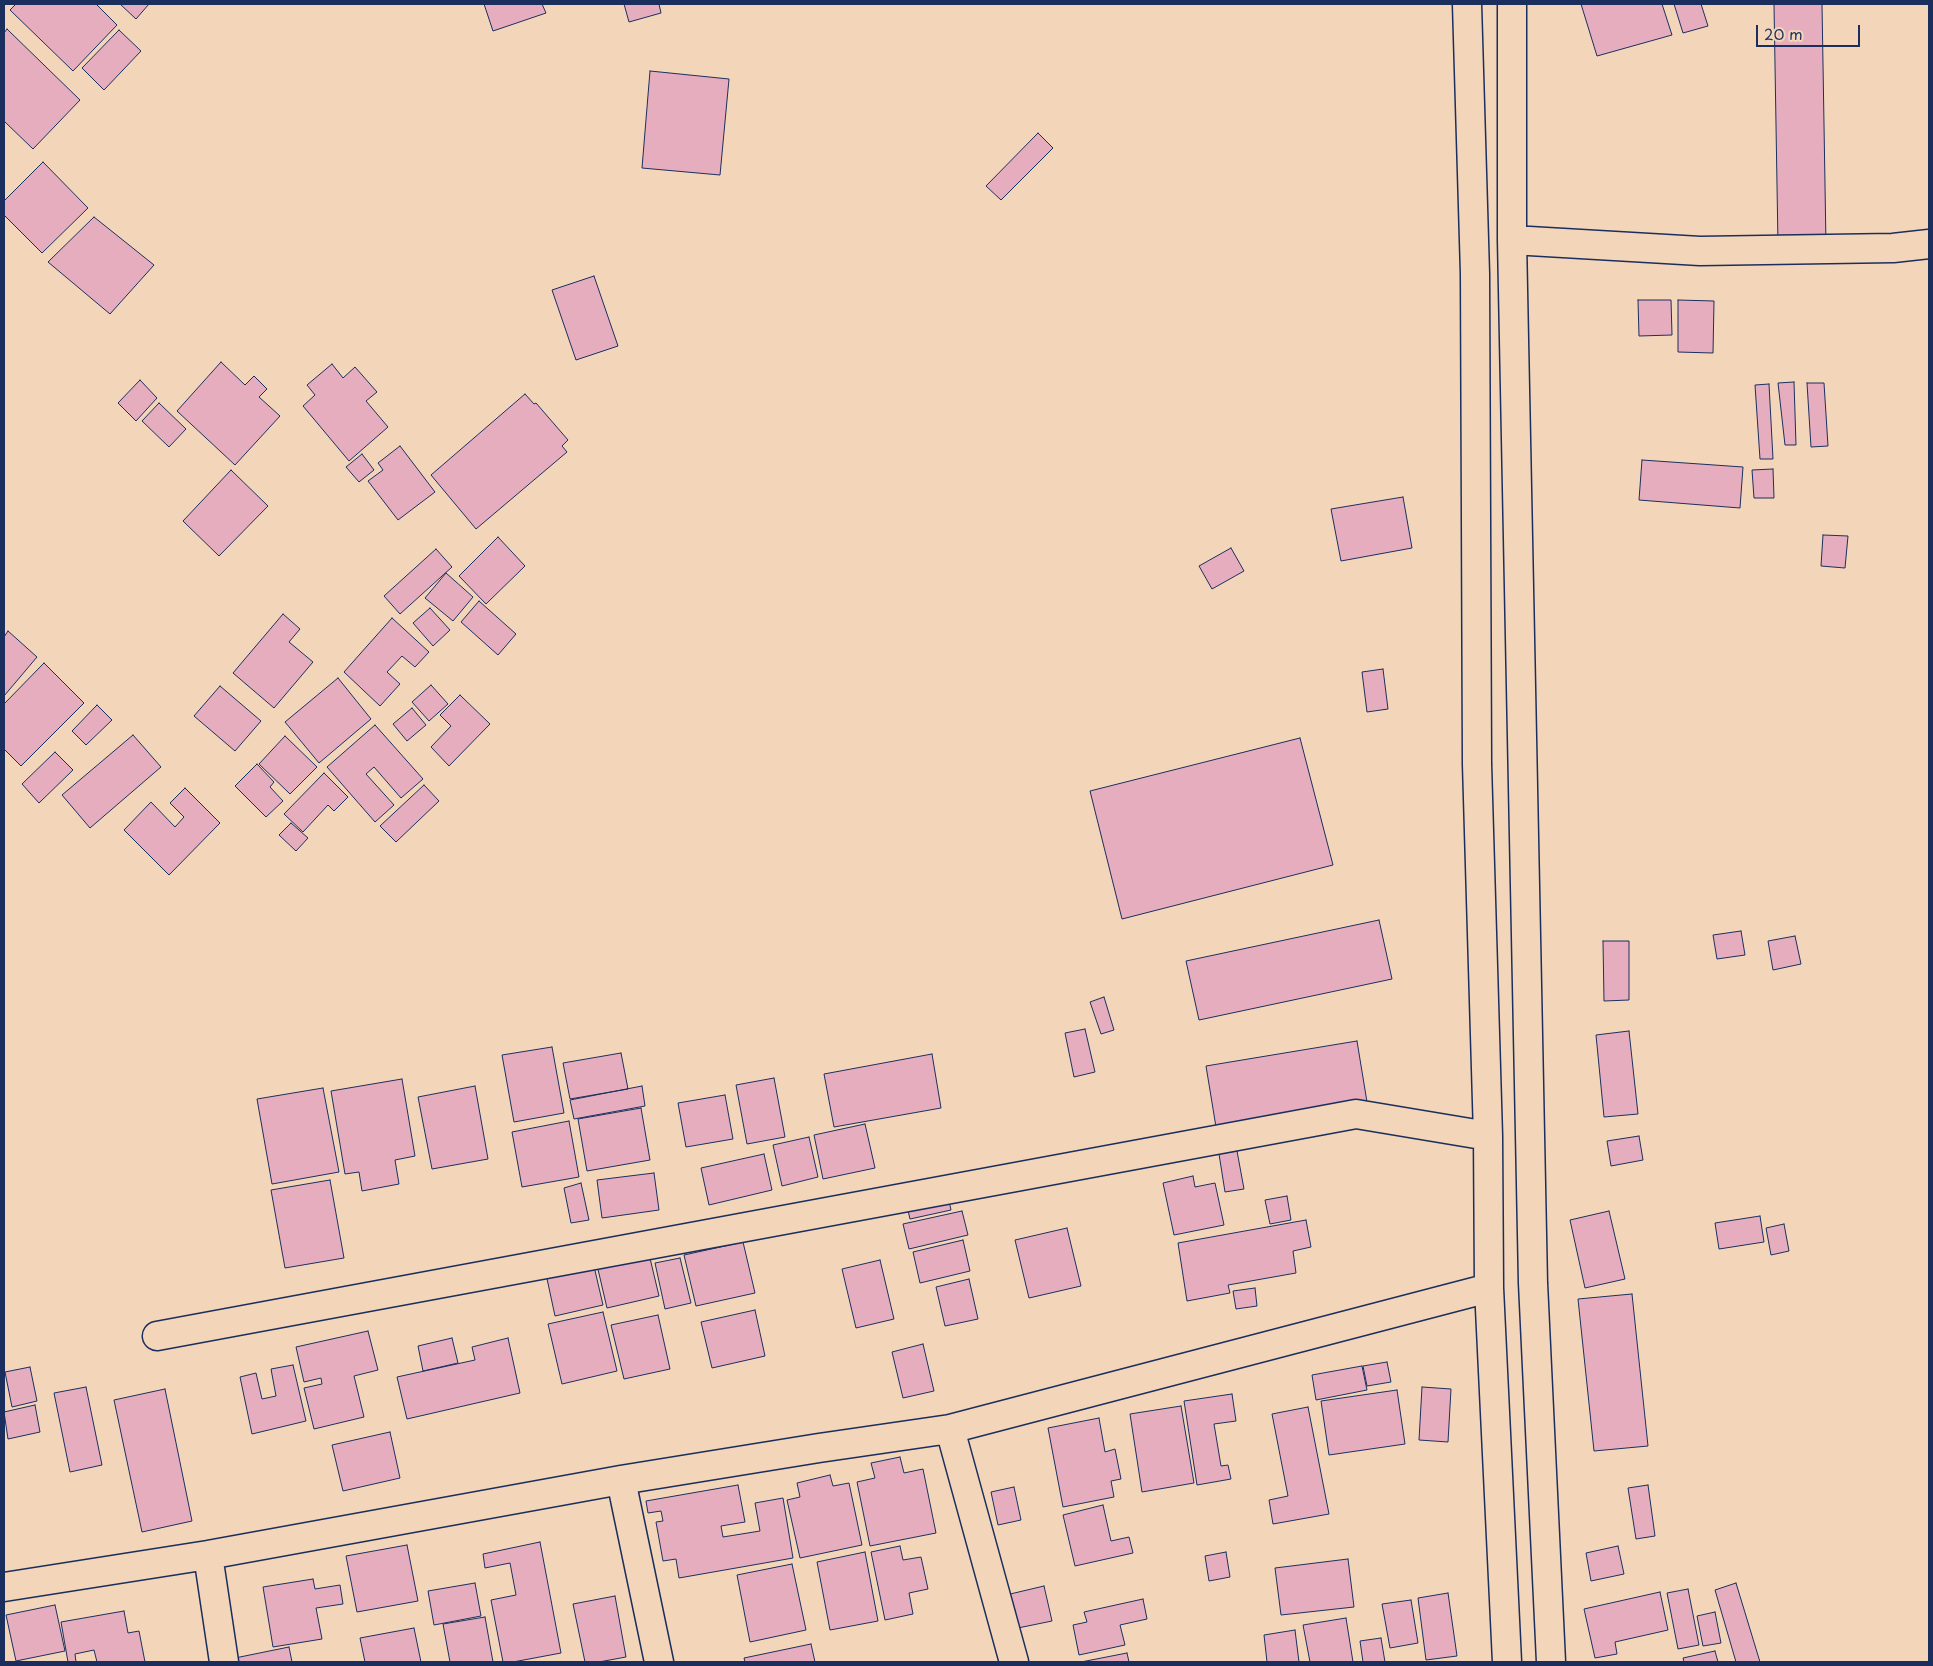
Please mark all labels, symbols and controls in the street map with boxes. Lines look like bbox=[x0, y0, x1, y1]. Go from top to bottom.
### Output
scale bar bbox=[1758, 15, 1862, 47]
text: 20 m bbox=[1764, 22, 1803, 45]

